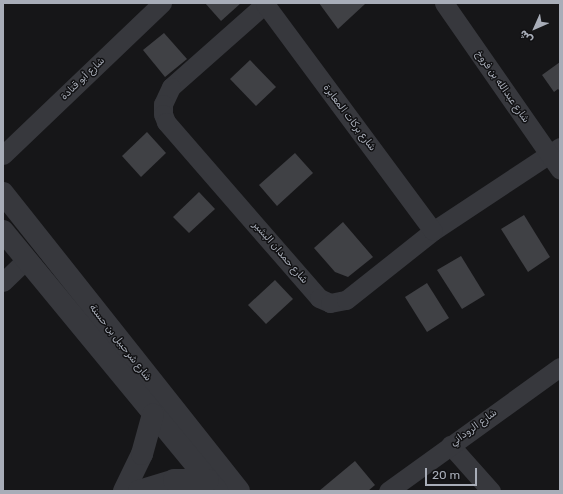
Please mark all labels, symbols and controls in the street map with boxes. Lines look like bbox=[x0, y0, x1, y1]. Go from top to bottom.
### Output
north arrow bbox=[515, 8, 555, 48]
text: ش bbox=[517, 27, 536, 46]
street label: شارع عبدالله بن فروخ bbox=[472, 48, 532, 126]
street label: شارع أبو قتادة bbox=[58, 55, 108, 103]
street label: شارع بركات المعابرة bbox=[320, 82, 378, 154]
street label: شارع حمدان البشير bbox=[250, 219, 310, 287]
street label: شارع شرحبيل بن حسنة bbox=[86, 302, 154, 384]
street label: شارع الروداني bbox=[448, 407, 500, 449]
scale bar bbox=[427, 460, 479, 486]
text: 20 m bbox=[432, 468, 460, 482]

